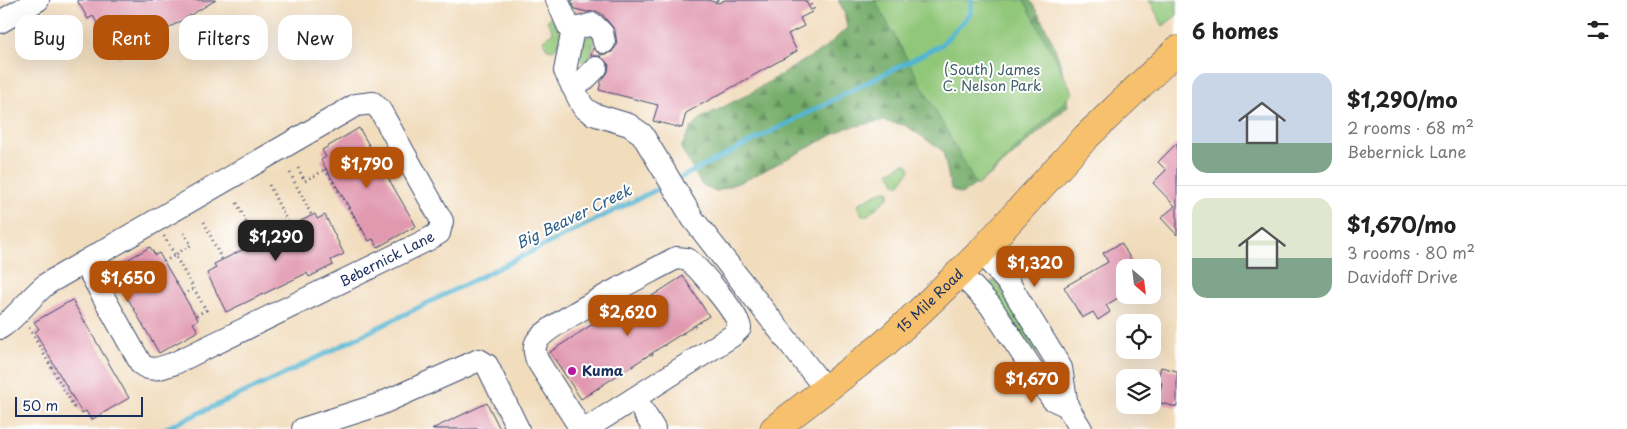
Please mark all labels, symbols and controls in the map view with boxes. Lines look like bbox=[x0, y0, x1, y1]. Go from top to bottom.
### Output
text: 6 homes bbox=[1192, 14, 1278, 46]
chip: Buy bbox=[15, 15, 83, 60]
chip: Rent bbox=[93, 15, 169, 60]
chip: Filters bbox=[179, 15, 268, 60]
chip: New bbox=[278, 15, 352, 60]
icon: filters bbox=[1584, 16, 1612, 44]
park label: (South) James C. Nelson Park bbox=[942, 59, 1042, 96]
text: $1,290/mo bbox=[1347, 83, 1457, 115]
icon: home bbox=[1232, 93, 1292, 153]
text: 2 rooms · 68 m² bbox=[1347, 115, 1474, 139]
text: Bebernick Lane bbox=[1347, 139, 1466, 163]
pin: $1,790 bbox=[326, 146, 408, 189]
text: $1,790 bbox=[341, 151, 393, 175]
water label: Big Beaver Creek bbox=[512, 177, 636, 254]
text: $1,670/mo bbox=[1347, 208, 1456, 240]
icon: home bbox=[1232, 218, 1292, 278]
pin: $1,290 bbox=[235, 220, 317, 262]
text: $1,290 bbox=[249, 224, 303, 248]
street label: Bebernick Lane bbox=[335, 225, 438, 292]
text: 3 rooms · 80 m² bbox=[1347, 240, 1475, 264]
pin: $1,320 bbox=[994, 246, 1076, 288]
text: $1,320 bbox=[1007, 250, 1063, 274]
north arrow bbox=[1116, 259, 1161, 304]
map controls bbox=[1116, 259, 1161, 414]
pin: $1,650 bbox=[87, 260, 169, 303]
street label: 15 Mile Road bbox=[891, 264, 968, 338]
text: Davidoff Drive bbox=[1347, 264, 1458, 288]
text: $1,650 bbox=[101, 265, 155, 289]
pin: $2,620 bbox=[587, 294, 669, 337]
text: $2,620 bbox=[599, 299, 657, 323]
button: locate bbox=[1116, 314, 1161, 359]
place label: Kuma bbox=[582, 360, 624, 381]
pin: $1,670 bbox=[991, 362, 1073, 404]
marker: Kuma bbox=[566, 365, 578, 377]
text: $1,670 bbox=[1005, 366, 1059, 390]
button: layers bbox=[1116, 369, 1161, 414]
scale bar bbox=[15, 394, 142, 417]
text: 50 m bbox=[22, 395, 58, 416]

